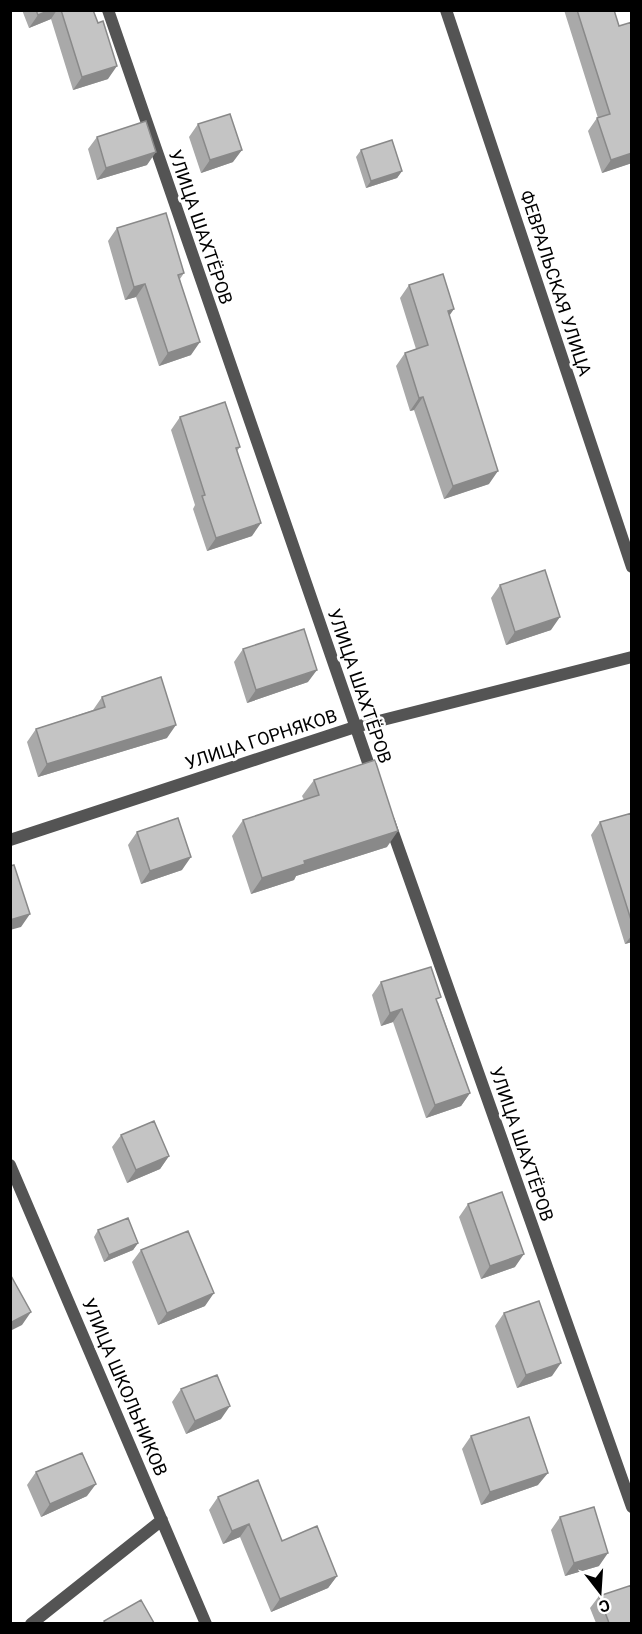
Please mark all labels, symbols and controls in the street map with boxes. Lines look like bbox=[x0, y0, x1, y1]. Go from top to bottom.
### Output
street label: УЛИЦА ШАХТЁРОВ bbox=[165, 147, 237, 307]
street label: ФЕВРАЛЬСКАЯ УЛИЦА bbox=[516, 188, 596, 379]
street label: УЛИЦА ШАХТЁРОВ bbox=[324, 606, 396, 766]
street label: УЛИЦА ГОРНЯКОВ bbox=[182, 705, 340, 773]
street label: УЛИЦА ШАХТЁРОВ bbox=[486, 1064, 558, 1224]
street label: УЛИЦА ШКОЛЬНИКОВ bbox=[78, 1295, 172, 1479]
north arrow bbox=[570, 1562, 630, 1622]
text: С bbox=[596, 1595, 612, 1616]

